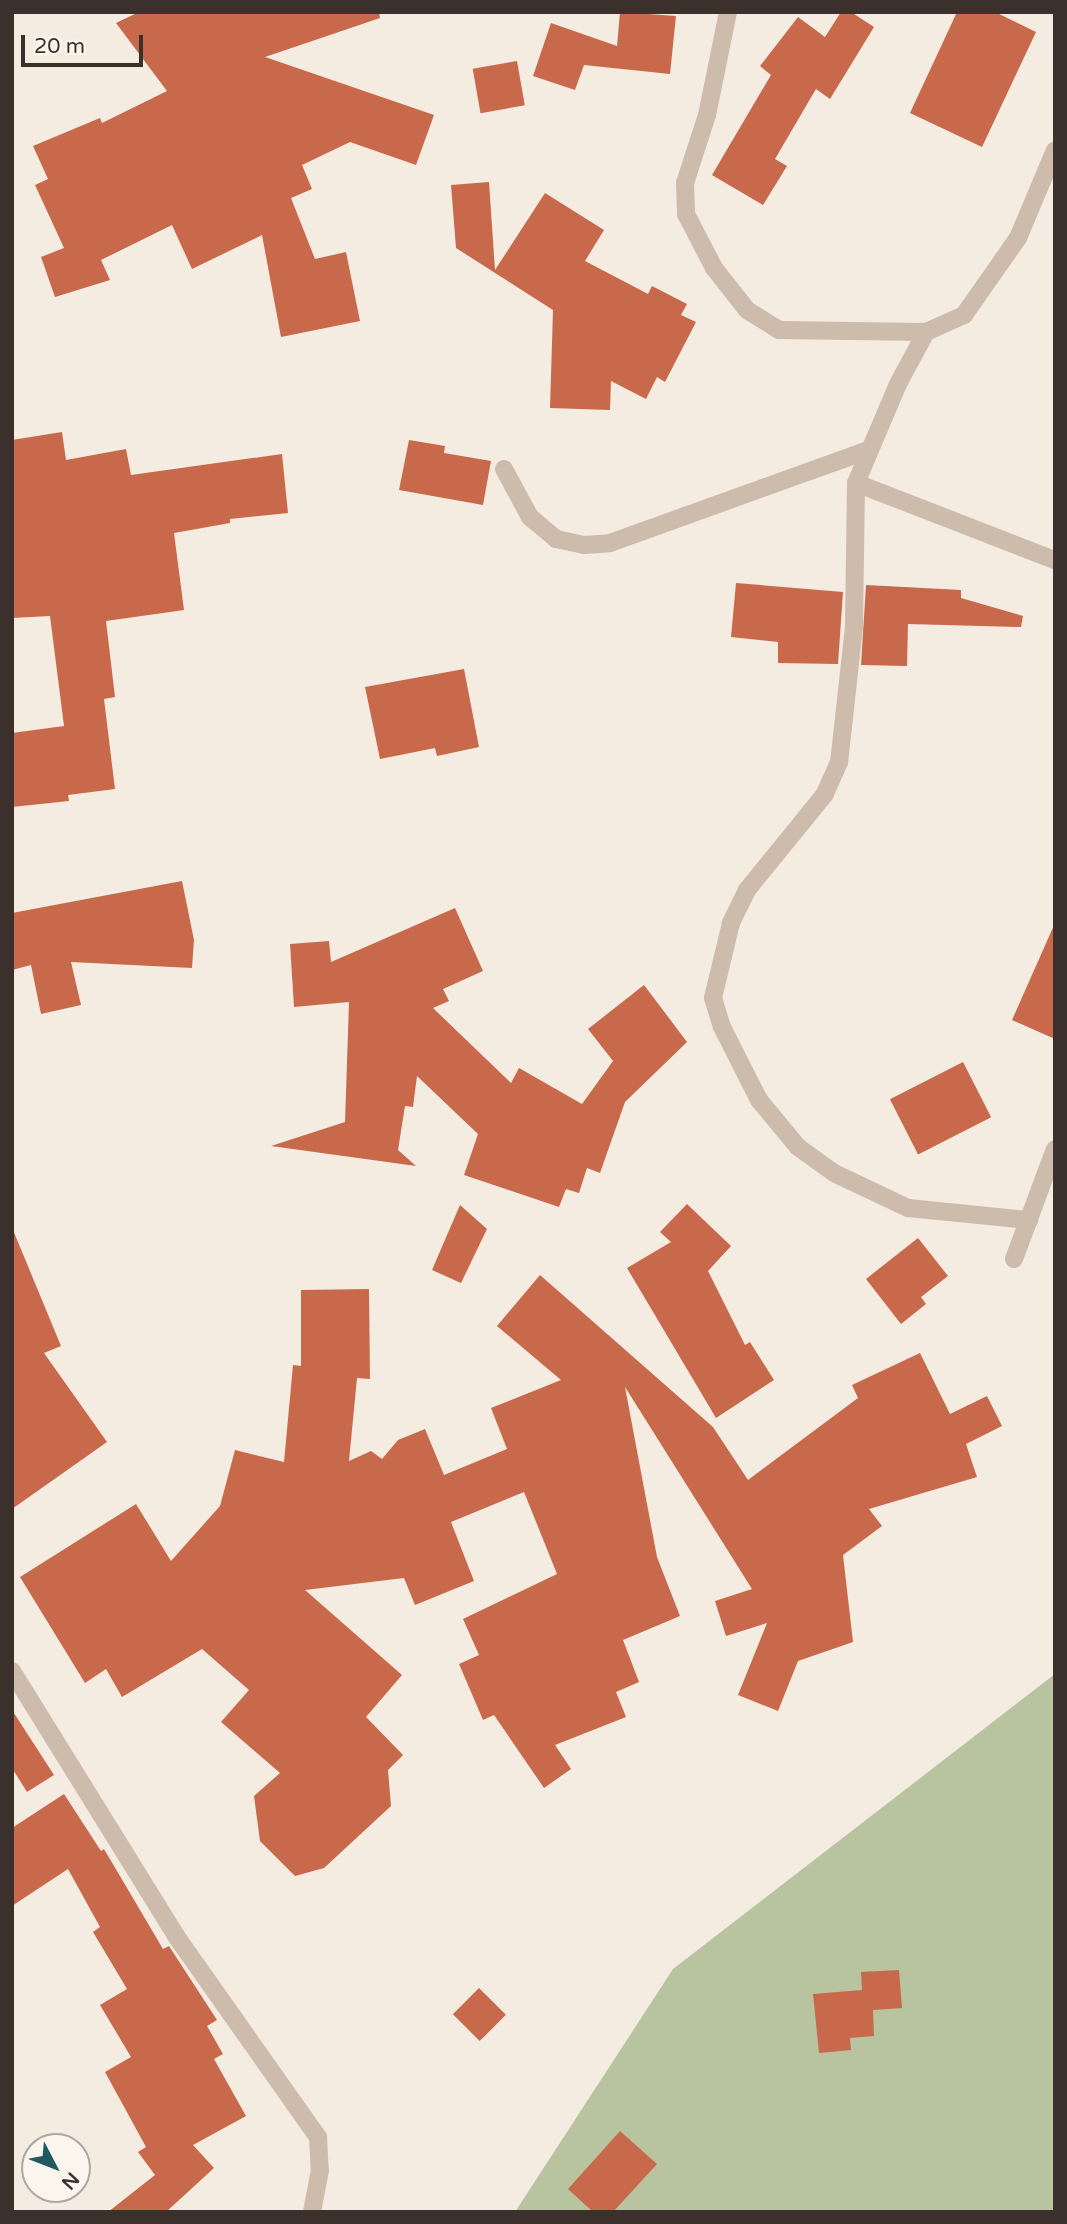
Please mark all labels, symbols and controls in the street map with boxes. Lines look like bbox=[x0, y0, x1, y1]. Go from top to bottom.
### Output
scale bar bbox=[24, 21, 147, 65]
text: 20 m bbox=[34, 34, 85, 59]
north arrow bbox=[21, 2133, 91, 2203]
text: N bbox=[57, 2168, 83, 2194]

